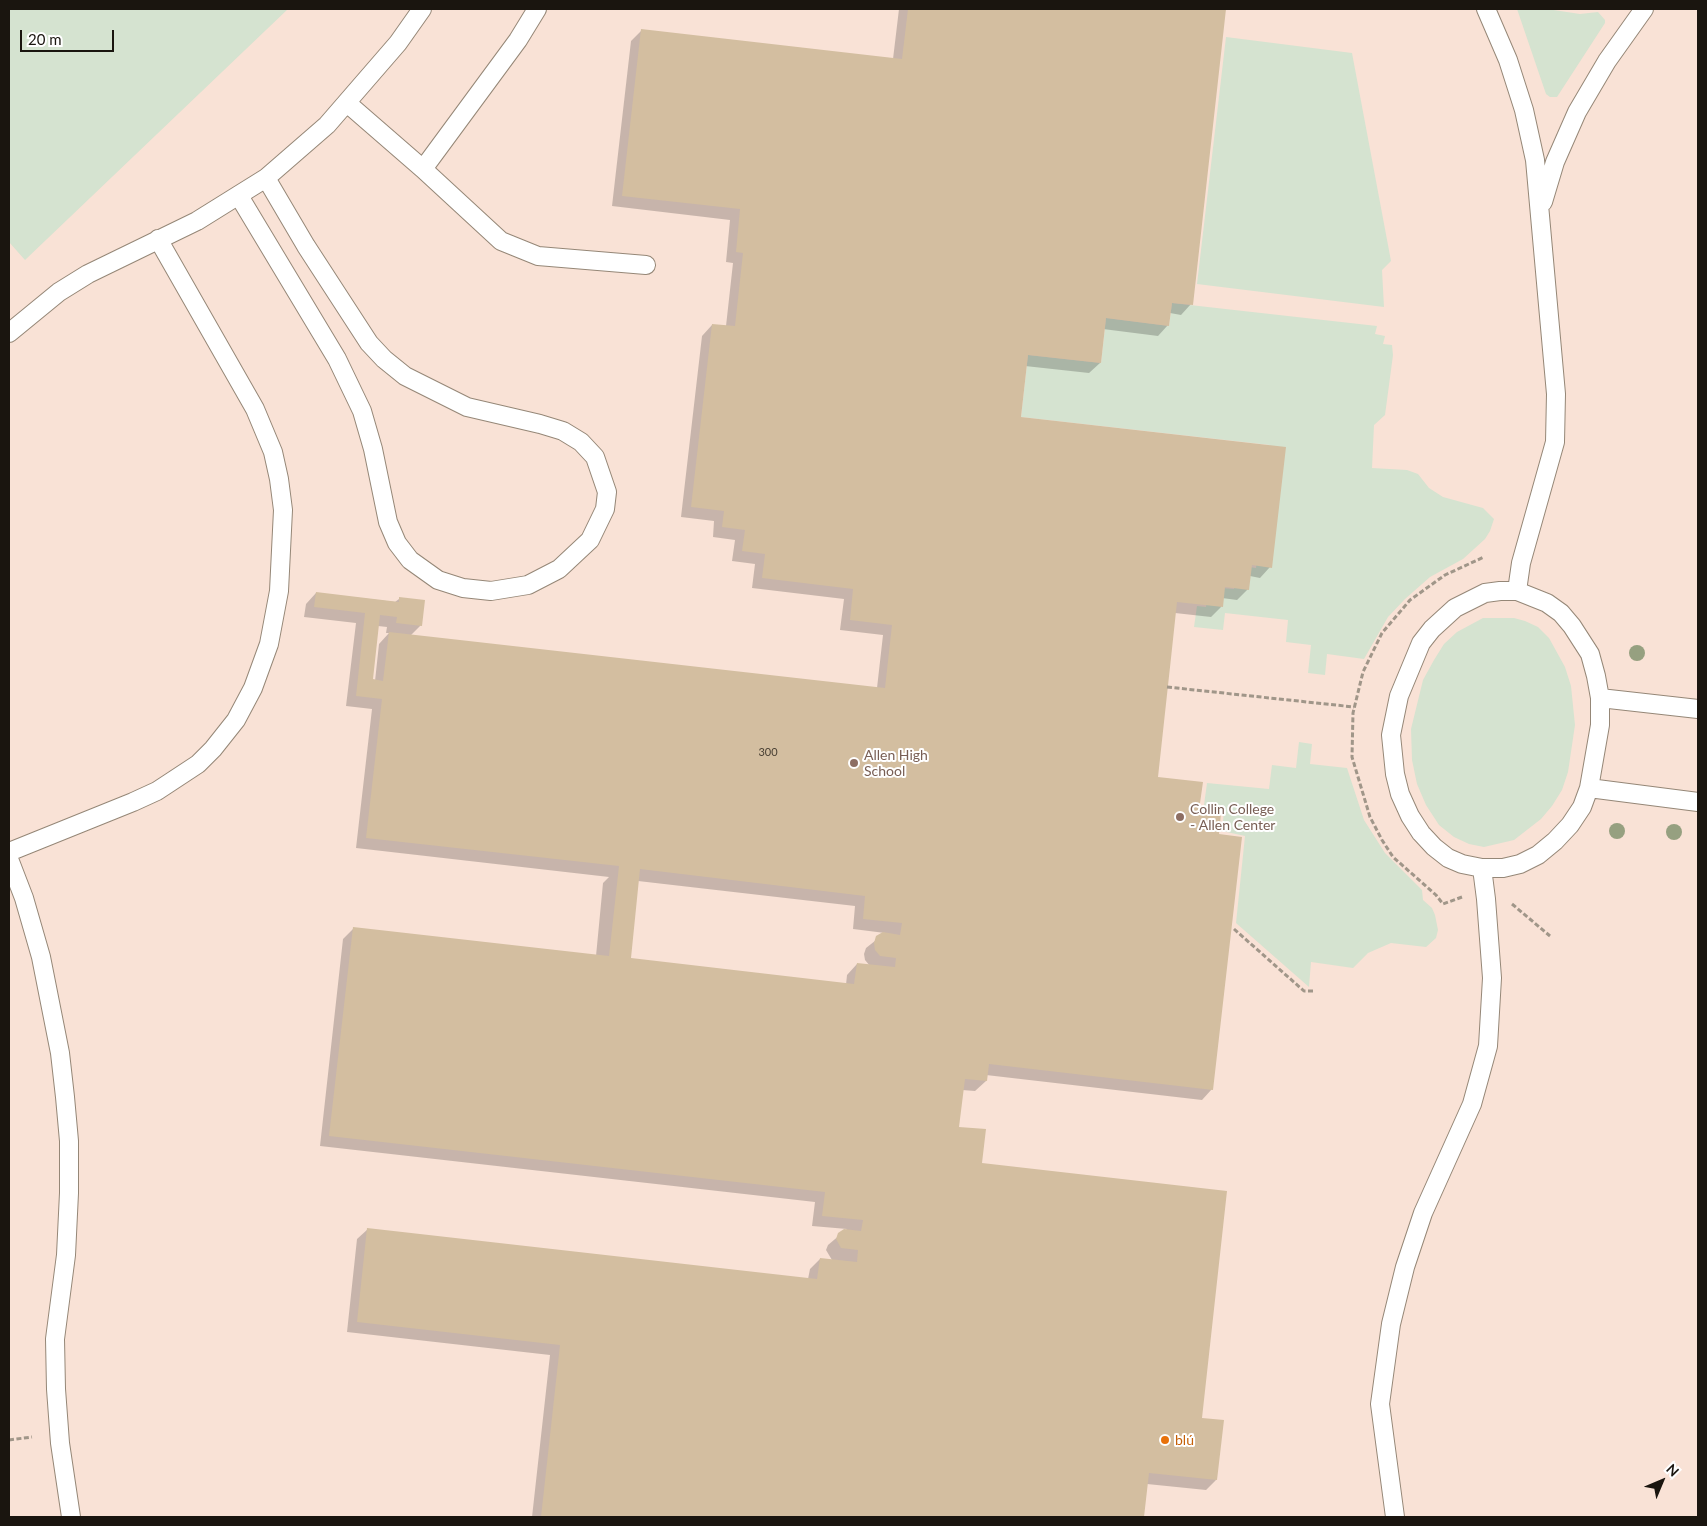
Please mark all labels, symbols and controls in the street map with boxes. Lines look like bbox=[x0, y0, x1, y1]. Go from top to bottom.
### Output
scale bar bbox=[22, 20, 116, 52]
text: 20 m bbox=[28, 30, 62, 48]
house number: 300 bbox=[758, 745, 778, 759]
place label: Allen High School bbox=[864, 747, 928, 780]
marker: Allen High School bbox=[848, 757, 860, 769]
place label: Collin College - Allen Center bbox=[1190, 801, 1275, 834]
marker: Collin College - Allen Center bbox=[1174, 811, 1186, 823]
place label: blú bbox=[1175, 1432, 1194, 1448]
marker: blú bbox=[1159, 1434, 1171, 1446]
north arrow bbox=[1637, 1456, 1687, 1506]
text: N bbox=[1663, 1460, 1683, 1480]

